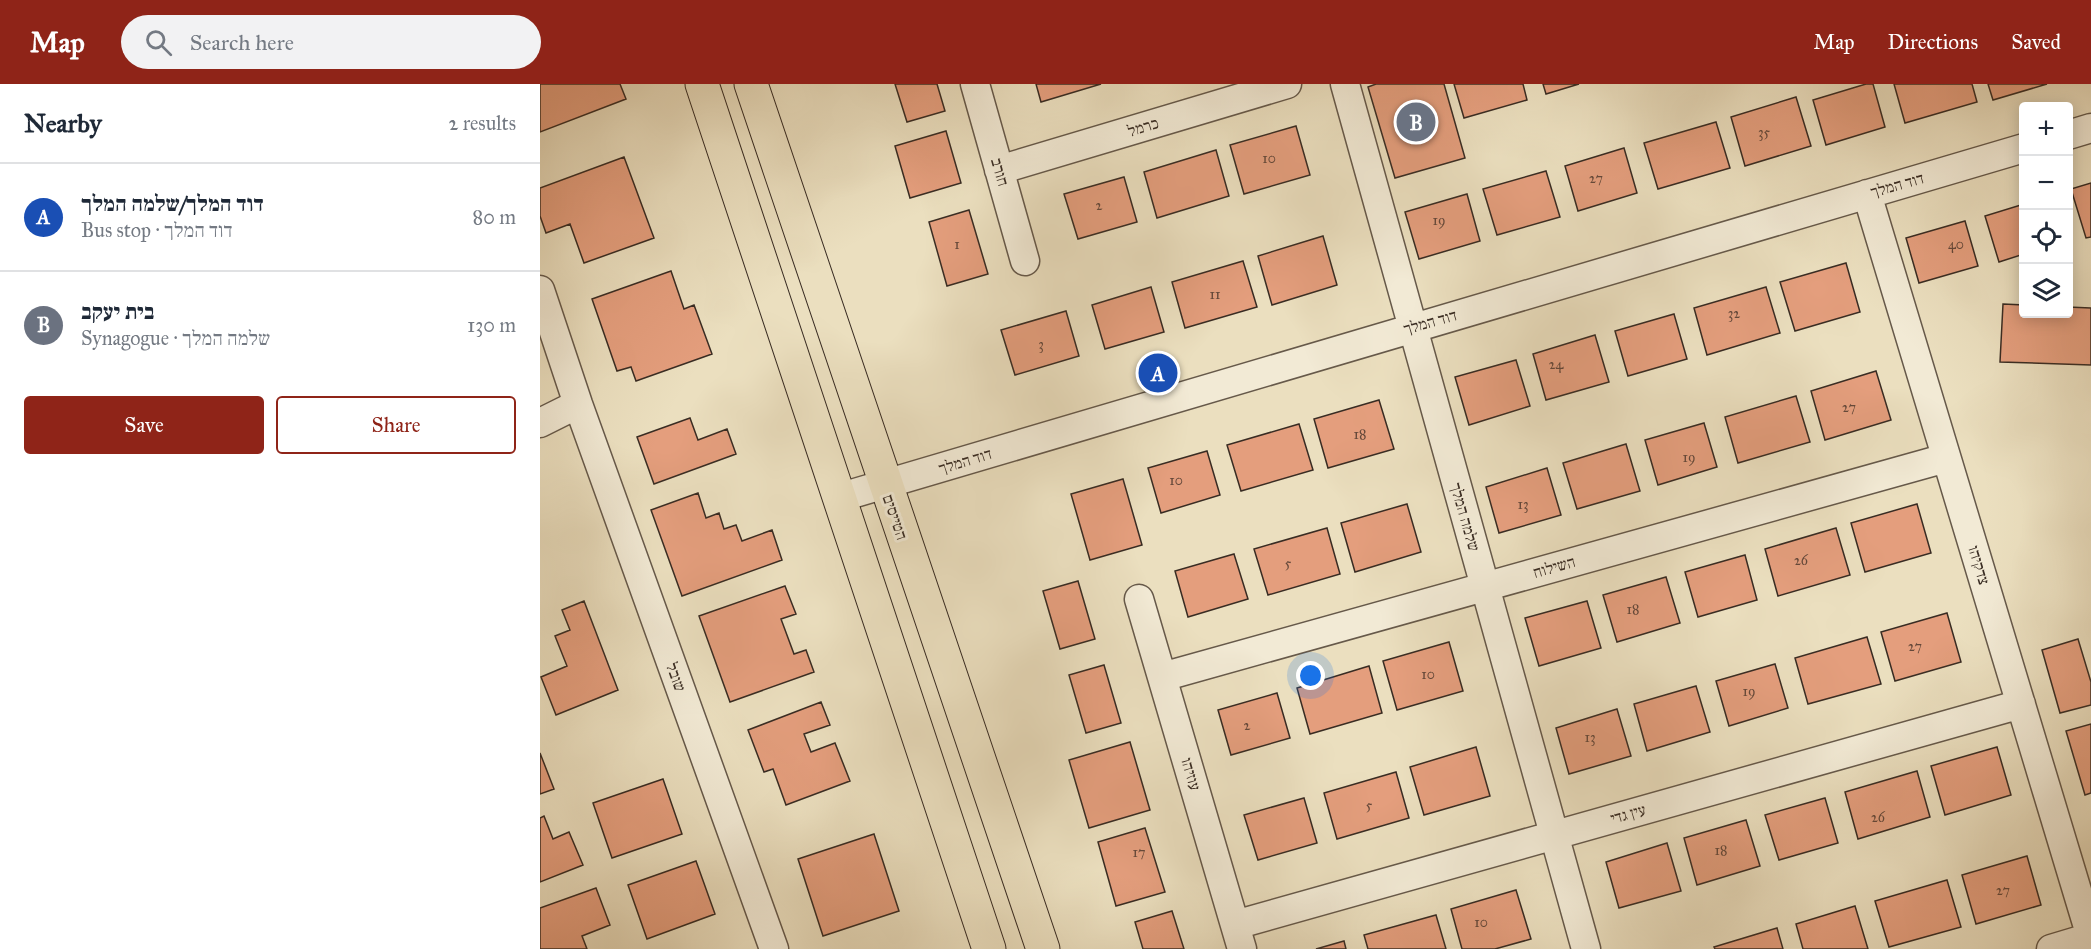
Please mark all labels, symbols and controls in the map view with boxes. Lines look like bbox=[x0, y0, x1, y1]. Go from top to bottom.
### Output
search box bbox=[121, 15, 541, 69]
text: Map bbox=[30, 25, 85, 60]
icon: search bbox=[142, 26, 175, 59]
text: Search here bbox=[190, 29, 294, 56]
text: Map bbox=[1814, 29, 1855, 55]
text: Directions bbox=[1888, 29, 1978, 55]
text: Saved bbox=[2011, 29, 2061, 55]
pin: B bbox=[1396, 99, 1436, 144]
map controls bbox=[2019, 102, 2073, 318]
button: + bbox=[2019, 102, 2073, 156]
text: Nearby bbox=[24, 107, 102, 139]
text: 2 results bbox=[448, 111, 516, 135]
street label: כרמל bbox=[1125, 113, 1161, 141]
house number: 35 bbox=[1758, 124, 1771, 141]
house number: 10 bbox=[1262, 150, 1276, 167]
street label: חורב bbox=[987, 156, 1013, 188]
button: − bbox=[2019, 156, 2073, 210]
street label: דוד המלך bbox=[1868, 168, 1926, 202]
house number: 27 bbox=[1589, 170, 1603, 187]
text: דוד המלך/שלמה המלך bbox=[81, 190, 264, 217]
house number: 2 bbox=[1096, 197, 1103, 214]
text: A bbox=[37, 205, 50, 229]
text: 80 m bbox=[473, 205, 516, 229]
button: locate bbox=[2019, 210, 2073, 264]
house number: 19 bbox=[1433, 212, 1445, 229]
text: Bus stop · דוד המלך bbox=[81, 218, 233, 242]
house number: 1 bbox=[954, 236, 960, 253]
house number: 40 bbox=[1948, 236, 1964, 253]
button: layers bbox=[2019, 264, 2073, 318]
house number: 11 bbox=[1209, 286, 1221, 303]
text: בית יעקב bbox=[81, 298, 154, 325]
street label: דוד המלך bbox=[1401, 305, 1459, 339]
house number: 32 bbox=[1728, 305, 1740, 322]
text: B bbox=[37, 313, 50, 337]
text: 130 m bbox=[467, 313, 516, 337]
text: Synagogue · שלמה המלך bbox=[81, 326, 270, 350]
house number: 3 bbox=[1038, 336, 1044, 353]
pin: A bbox=[1138, 350, 1178, 396]
house number: 24 bbox=[1549, 356, 1565, 373]
button: Save bbox=[24, 396, 264, 454]
button: Share bbox=[276, 396, 516, 454]
house number: 27 bbox=[1842, 399, 1856, 416]
house number: 18 bbox=[1354, 426, 1366, 443]
street label: דוד המלך bbox=[936, 444, 994, 478]
house number: 19 bbox=[1683, 449, 1695, 466]
house number: 10 bbox=[1169, 472, 1183, 489]
street label: שלמה המלך bbox=[1446, 480, 1484, 554]
street label: הטייסים bbox=[878, 492, 912, 542]
house number: 13 bbox=[1517, 496, 1529, 513]
street label: צדקיהו bbox=[1964, 543, 1994, 587]
street label: השילוח bbox=[1531, 552, 1577, 582]
house number: 26 bbox=[1794, 552, 1809, 569]
house number: 5 bbox=[1285, 555, 1292, 572]
house number: 18 bbox=[1627, 601, 1639, 618]
house number: 27 bbox=[1908, 638, 1922, 655]
street label: שובל bbox=[662, 660, 690, 694]
your location bbox=[1296, 661, 1325, 690]
house number: 10 bbox=[1421, 666, 1435, 683]
house number: 19 bbox=[1743, 683, 1755, 700]
house number: 2 bbox=[1244, 717, 1251, 734]
house number: 13 bbox=[1584, 729, 1596, 746]
street label: עוזיהו bbox=[1177, 755, 1205, 793]
house number: 5 bbox=[1366, 797, 1373, 814]
street label: עין גדי bbox=[1608, 800, 1648, 828]
house number: 26 bbox=[1871, 809, 1886, 826]
house number: 18 bbox=[1715, 842, 1727, 859]
house number: 17 bbox=[1132, 844, 1146, 861]
house number: 27 bbox=[1996, 882, 2010, 899]
house number: 10 bbox=[1474, 914, 1488, 931]

